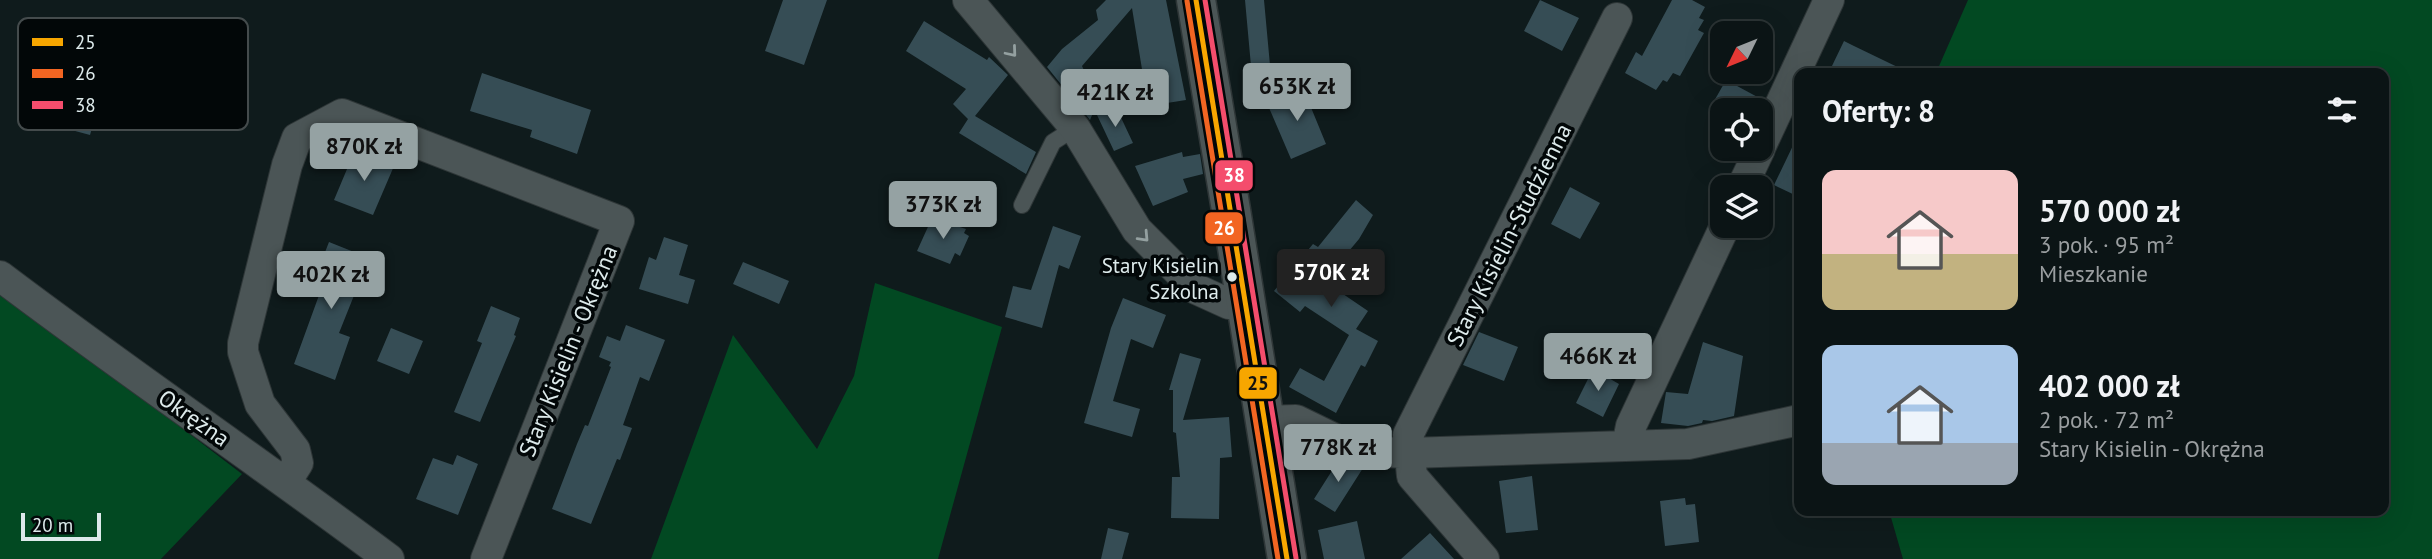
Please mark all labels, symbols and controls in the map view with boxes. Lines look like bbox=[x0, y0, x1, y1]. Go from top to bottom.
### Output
legend bbox=[18, 18, 248, 130]
north arrow bbox=[1710, 21, 1773, 84]
map controls bbox=[1710, 21, 1773, 238]
text: 25 bbox=[75, 30, 96, 54]
one-way arrow bbox=[1004, 44, 1016, 57]
text: 26 bbox=[75, 61, 96, 85]
pin: 653K zł bbox=[1232, 64, 1362, 123]
pin: 421K zł bbox=[1050, 69, 1180, 129]
text: 653K zł bbox=[1259, 71, 1335, 100]
text: 421K zł bbox=[1077, 77, 1153, 106]
text: Oferty: 8 bbox=[1822, 91, 1935, 130]
icon: filters bbox=[2323, 91, 2361, 129]
text: 38 bbox=[75, 93, 96, 117]
button: locate bbox=[1710, 98, 1773, 161]
street label: Stary Kisielin-Studzienna bbox=[1440, 118, 1577, 351]
pin: 870K zł bbox=[299, 124, 429, 183]
text: 870K zł bbox=[326, 131, 402, 160]
line badge: 38 bbox=[1214, 159, 1254, 192]
text: 38 bbox=[1223, 163, 1245, 187]
button: layers bbox=[1710, 175, 1773, 238]
pin: 373K zł bbox=[878, 182, 1008, 241]
text: 373K zł bbox=[905, 189, 981, 218]
text: 570 000 zł bbox=[2039, 191, 2180, 230]
icon: home bbox=[1878, 198, 1962, 282]
line badge: 26 bbox=[1204, 211, 1244, 245]
text: 26 bbox=[1213, 216, 1235, 240]
one-way arrow bbox=[1136, 228, 1149, 241]
text: 3 pok. · 95 m² bbox=[2039, 230, 2174, 259]
street label: Stary Kisielin - Okrężna bbox=[512, 241, 623, 461]
pin: 570K zł bbox=[1266, 250, 1396, 309]
pin: 402K zł bbox=[266, 252, 396, 311]
place label: Stary Kisielin Szkolna bbox=[1102, 252, 1219, 305]
text: 570K zł bbox=[1293, 257, 1369, 286]
text: 402K zł bbox=[293, 259, 369, 288]
text: Mieszkanie bbox=[2039, 259, 2148, 288]
marker: Stary Kisielin Szkolna bbox=[1225, 270, 1239, 284]
pin: 466K zł bbox=[1533, 334, 1663, 393]
text: 466K zł bbox=[1560, 341, 1636, 370]
line badge: 25 bbox=[1238, 366, 1278, 400]
text: 402 000 zł bbox=[2039, 366, 2180, 405]
text: 25 bbox=[1247, 371, 1269, 395]
icon: home bbox=[1878, 373, 1962, 457]
street label: Okrężna bbox=[153, 383, 235, 452]
text: 2 pok. · 72 m² bbox=[2039, 405, 2174, 434]
pin: 778K zł bbox=[1273, 424, 1403, 484]
text: 778K zł bbox=[1300, 432, 1376, 461]
text: Stary Kisielin - Okrężna bbox=[2039, 434, 2265, 463]
scale bar bbox=[21, 510, 102, 542]
text: 20 m bbox=[32, 513, 73, 537]

